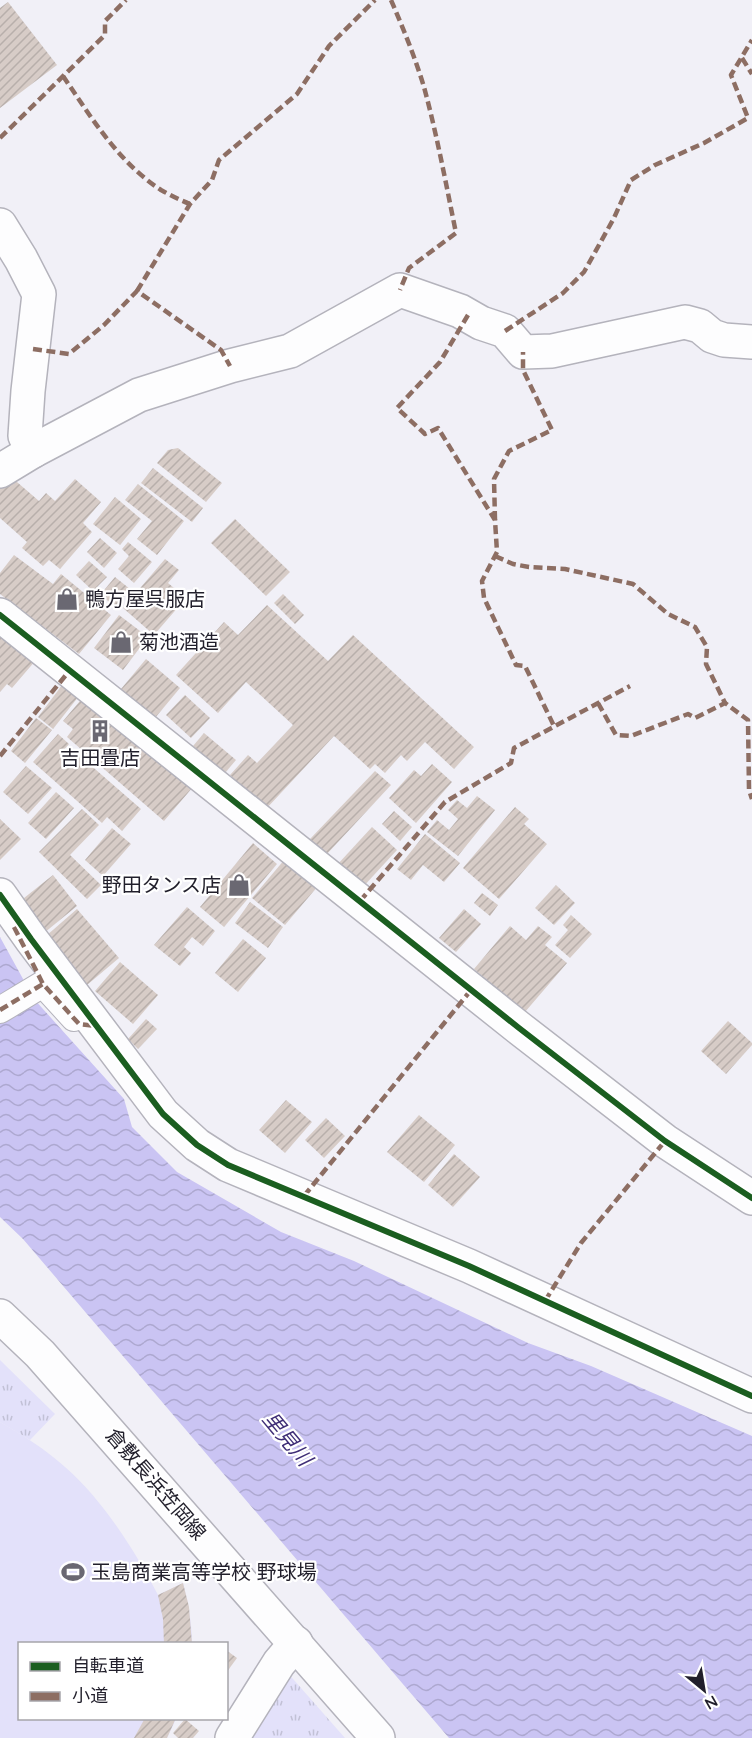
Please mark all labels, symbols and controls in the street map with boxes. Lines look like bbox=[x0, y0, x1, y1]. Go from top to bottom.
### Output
shop icon: 鴨方屋呉服店 bbox=[54, 586, 80, 612]
place label: 鴨方屋呉服店 bbox=[85, 586, 205, 611]
shop icon: 菊池酒造 bbox=[108, 629, 134, 655]
place label: 菊池酒造 bbox=[139, 629, 219, 654]
building icon: 吉田畳店 bbox=[87, 718, 113, 744]
place label: 吉田畳店 bbox=[60, 745, 140, 770]
place label: 野田タンス店 bbox=[101, 872, 221, 897]
shop icon: 野田タンス店 bbox=[226, 872, 252, 898]
water label: 里見川 bbox=[258, 1406, 319, 1472]
street label: 倉敷長浜笠岡線 bbox=[101, 1423, 212, 1545]
sports icon: 玉島商業高等学校 野球場 bbox=[60, 1559, 86, 1585]
place label: 玉島商業高等学校 野球場 bbox=[91, 1559, 316, 1584]
legend bbox=[18, 1642, 228, 1720]
text: 自転車道 bbox=[72, 1654, 144, 1677]
north arrow bbox=[674, 1660, 734, 1720]
text: 小道 bbox=[72, 1684, 108, 1707]
text: N bbox=[701, 1691, 722, 1715]

